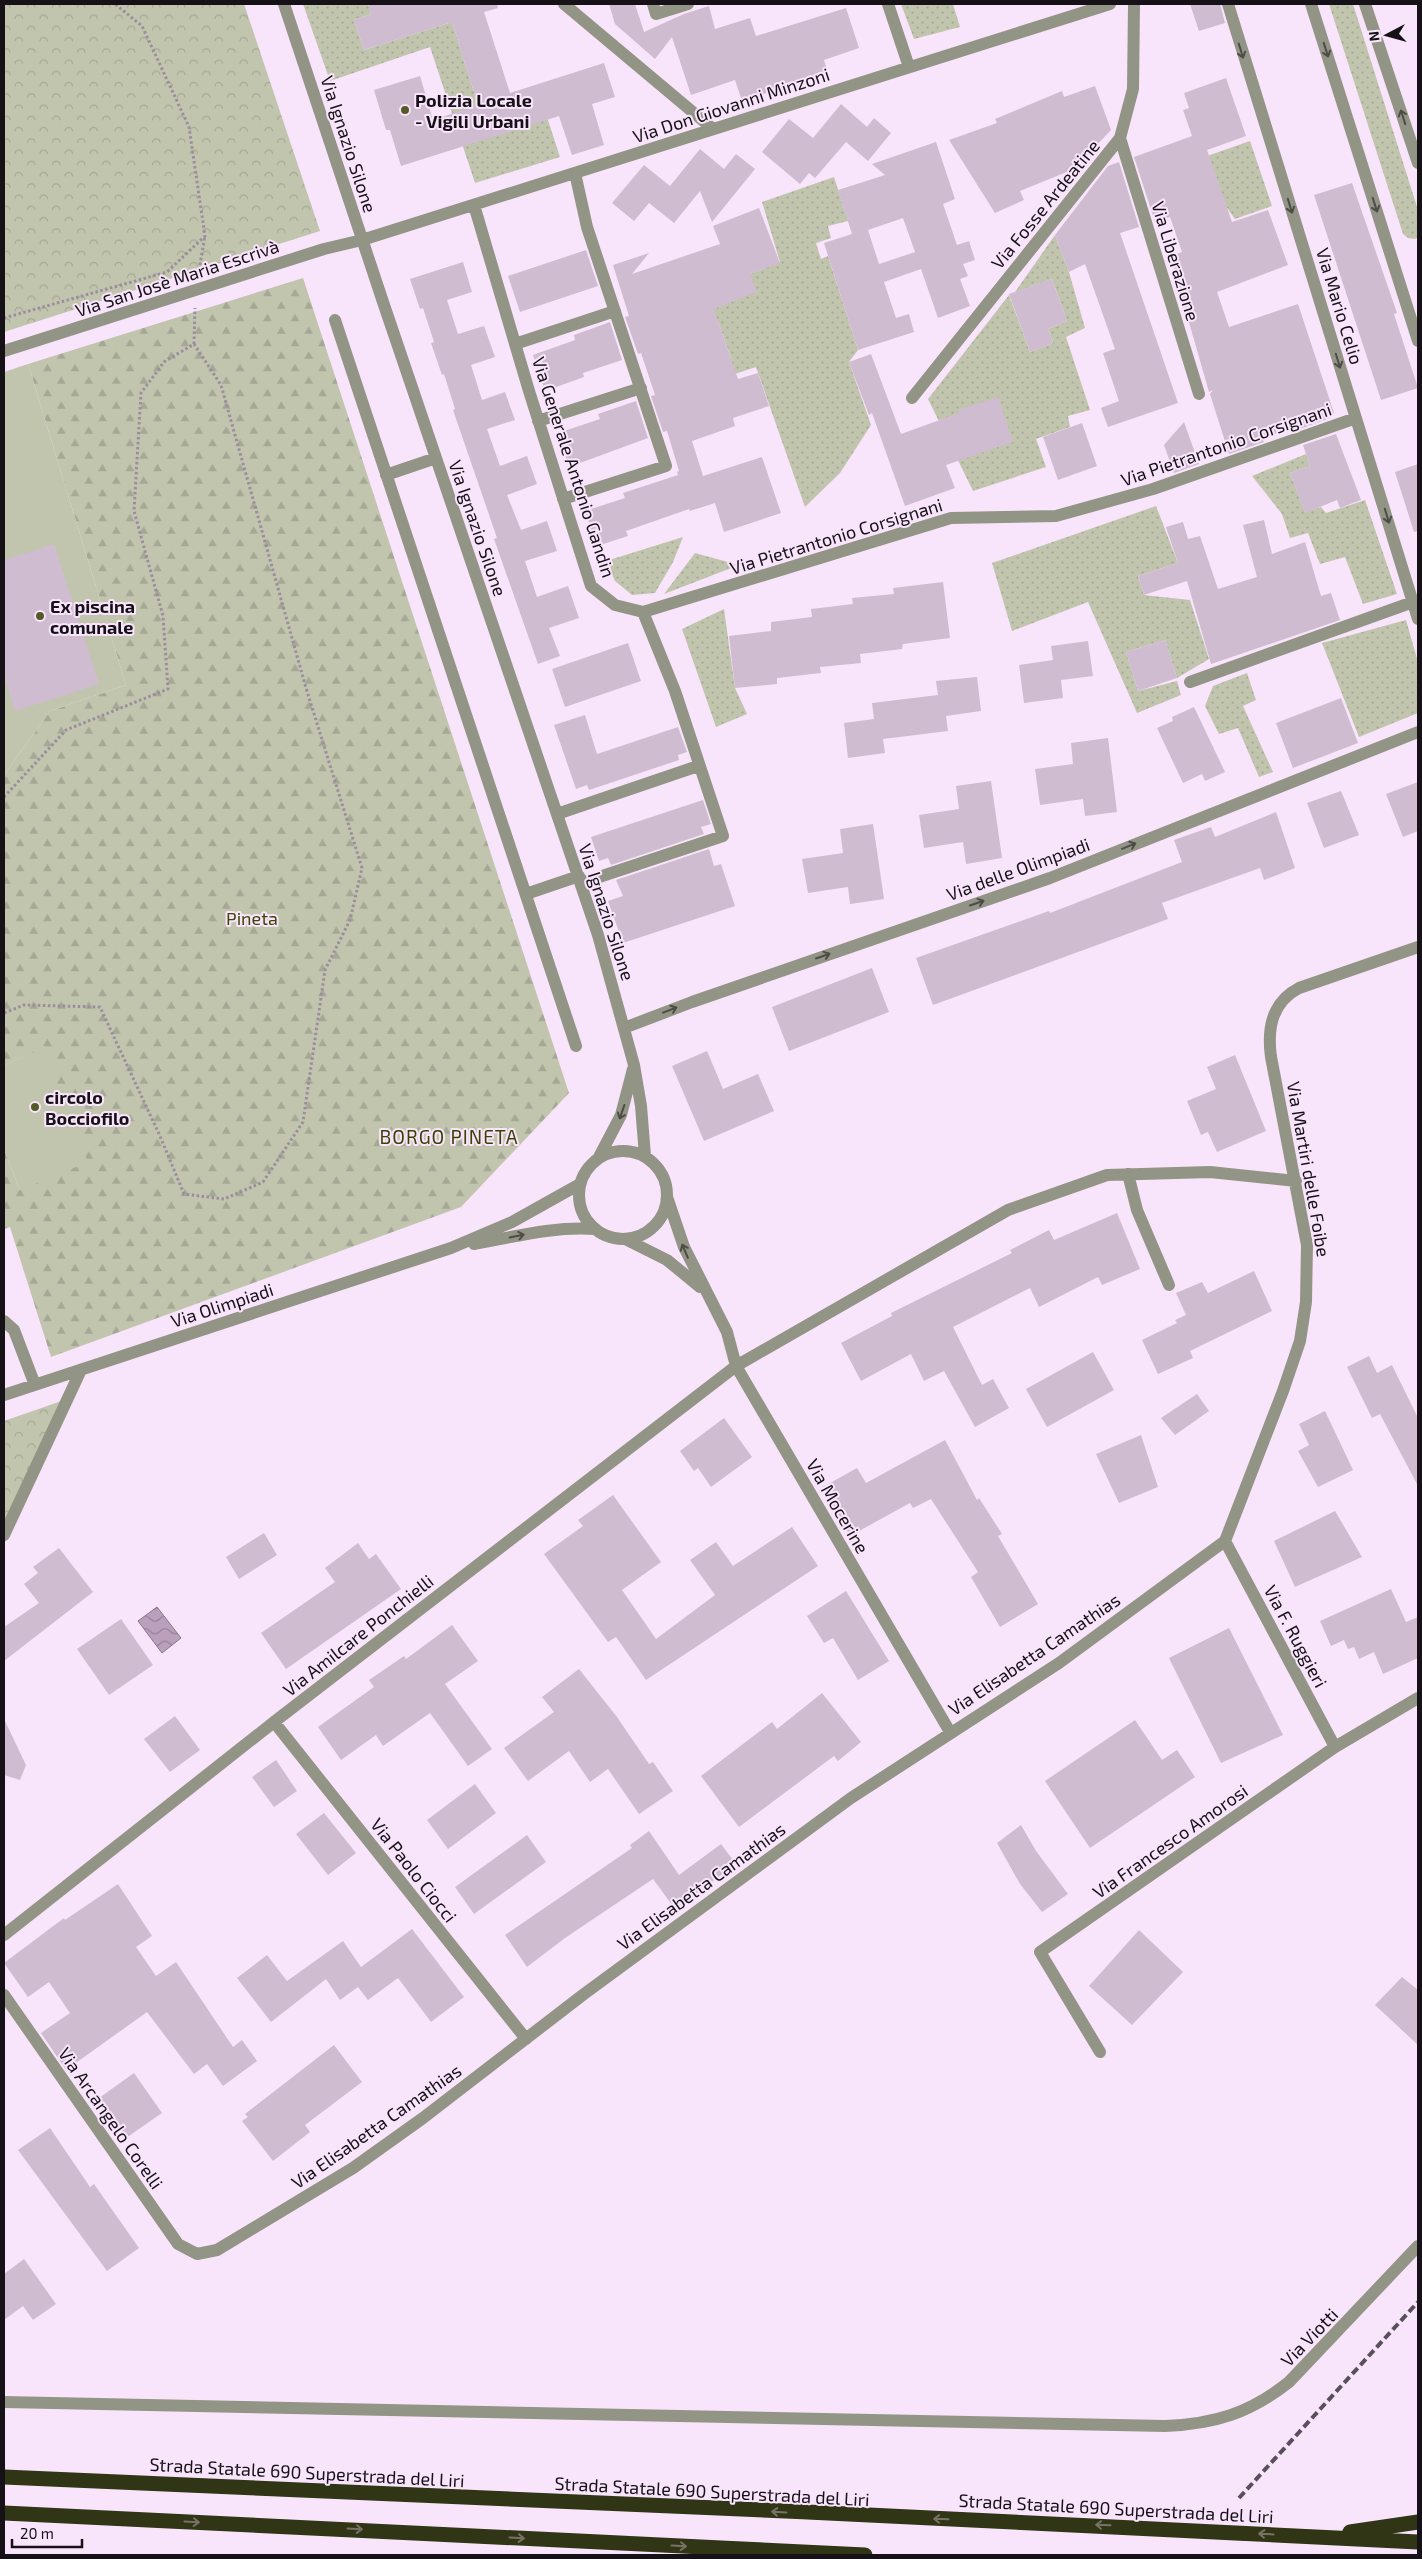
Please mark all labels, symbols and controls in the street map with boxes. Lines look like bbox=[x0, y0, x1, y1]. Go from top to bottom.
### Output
north arrow bbox=[1362, 10, 1412, 60]
text: N bbox=[1365, 30, 1383, 42]
one-way arrow bbox=[1237, 42, 1247, 58]
one-way arrow bbox=[1321, 42, 1331, 58]
street label: Via Don Giovanni Minzoni bbox=[630, 63, 832, 147]
street label: Via Ignazio Silone bbox=[317, 73, 381, 215]
place label: Polizia Locale - Vigili Urbani bbox=[415, 89, 532, 132]
marker: Polizia Locale - Vigili Urbani bbox=[399, 104, 411, 116]
one-way arrow bbox=[1398, 110, 1407, 125]
street label: Via Fosse Ardeatine bbox=[986, 135, 1104, 273]
one-way arrow bbox=[1285, 197, 1295, 213]
one-way arrow bbox=[1371, 197, 1380, 212]
street label: Via Liberazione bbox=[1147, 198, 1205, 324]
street label: Via San Josè Maria Escrivà bbox=[72, 235, 282, 321]
street label: Via Mario Celio bbox=[1312, 245, 1368, 367]
one-way arrow bbox=[1334, 352, 1344, 368]
street label: Via Generale Antonio Gandin bbox=[528, 354, 620, 580]
street label: Via Pietrantonio Corsignani bbox=[1118, 398, 1334, 490]
street label: Via Ignazio Silone bbox=[444, 457, 512, 599]
street label: Via Pietrantonio Corsignani bbox=[727, 493, 945, 579]
one-way arrow bbox=[1382, 508, 1392, 524]
place label: Ex piscina comunale bbox=[50, 595, 135, 638]
marker: Ex piscina comunale bbox=[34, 610, 46, 622]
street label: Via delle Olimpiadi bbox=[943, 833, 1093, 905]
street label: Via Ignazio Silone bbox=[575, 841, 639, 983]
one-way arrow bbox=[1121, 841, 1136, 851]
one-way arrow bbox=[968, 898, 984, 907]
park label: Pineta bbox=[226, 907, 278, 929]
one-way arrow bbox=[815, 951, 830, 960]
one-way arrow bbox=[662, 1005, 677, 1014]
street label: Via Martiri delle Foibe bbox=[1283, 1080, 1335, 1258]
place label: circolo Bocciofilo bbox=[45, 1086, 129, 1129]
marker: circolo Bocciofilo bbox=[29, 1101, 41, 1113]
one-way arrow bbox=[616, 1103, 626, 1119]
district label: BORGO PINETA bbox=[379, 1125, 519, 1148]
one-way arrow bbox=[508, 1231, 524, 1241]
one-way arrow bbox=[680, 1244, 690, 1259]
street label: Via Olimpiadi bbox=[168, 1278, 276, 1332]
street label: Via Mocerine bbox=[802, 1455, 874, 1557]
street label: Via Amilcare Ponchielli bbox=[278, 1569, 438, 1701]
street label: Via F. Ruggieri bbox=[1260, 1581, 1332, 1691]
street label: Via Elisabetta Camathias bbox=[944, 1588, 1124, 1720]
street label: Via Francesco Amorosi bbox=[1088, 1779, 1252, 1903]
street label: Via Paolo Ciocci bbox=[366, 1813, 462, 1927]
street label: Via Elisabetta Camathias bbox=[613, 1818, 789, 1954]
street label: Via Arcangelo Corelli bbox=[54, 2043, 168, 2193]
street label: Via Elisabetta Camathias bbox=[287, 2059, 465, 2193]
street label: Via Viotti bbox=[1276, 2303, 1342, 2371]
street label: Strada Statale 690 Superstrada del Liri bbox=[149, 2453, 465, 2491]
street label: Strada Statale 690 Superstrada del Liri bbox=[554, 2472, 870, 2510]
street label: Strada Statale 690 Superstrada del Liri bbox=[958, 2489, 1274, 2527]
one-way arrow bbox=[771, 2508, 787, 2517]
one-way arrow bbox=[933, 2515, 949, 2524]
scale bar bbox=[12, 2516, 82, 2548]
one-way arrow bbox=[184, 2517, 200, 2526]
one-way arrow bbox=[1096, 2520, 1112, 2530]
text: 20 m bbox=[20, 2524, 54, 2542]
one-way arrow bbox=[346, 2525, 362, 2534]
one-way arrow bbox=[1258, 2529, 1274, 2538]
one-way arrow bbox=[509, 2533, 525, 2542]
one-way arrow bbox=[671, 2541, 687, 2550]

